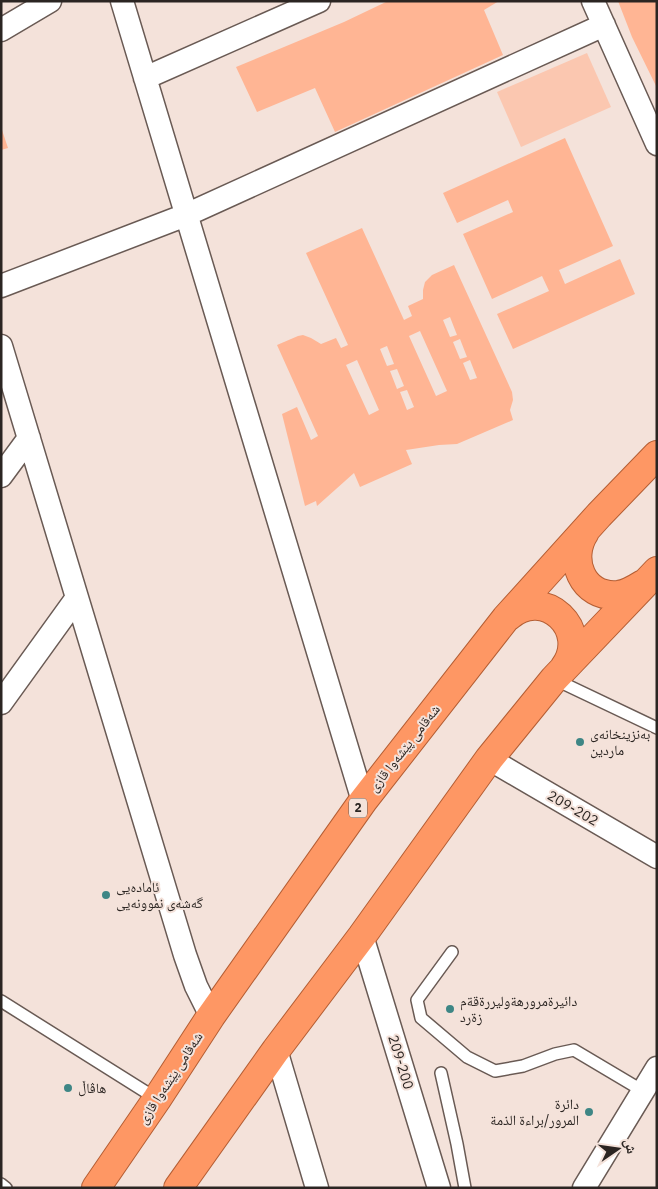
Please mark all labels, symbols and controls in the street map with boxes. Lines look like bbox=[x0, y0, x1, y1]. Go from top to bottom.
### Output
street label: شەقامی پێشەوا قازی bbox=[364, 701, 444, 796]
place label: بەنزینخانەی ماردین bbox=[590, 725, 650, 759]
marker: بەنزینخانەی ماردین bbox=[574, 736, 586, 748]
street label: 209-202 bbox=[544, 786, 602, 830]
road number: 2 bbox=[349, 798, 367, 818]
place label: ئامادەیی گەشەی نموونەیی bbox=[116, 878, 203, 912]
marker: ئامادەیی گەشەی نموونەیی bbox=[100, 889, 112, 901]
place label: دائيرةمرورهةوليررةقةم زةرد bbox=[460, 992, 577, 1026]
marker: دائيرةمرورهةوليررةقةم زةرد bbox=[444, 1003, 456, 1015]
street label: شەقامی پێشەوا قازی bbox=[133, 1028, 207, 1128]
street label: 209-200 bbox=[384, 1033, 418, 1091]
place label: هاڤاڵ bbox=[78, 1079, 106, 1097]
marker: هاڤاڵ bbox=[62, 1082, 74, 1094]
place label: دائرة المرور/براءة الذمة bbox=[490, 1095, 579, 1129]
marker: دائرة المرور/براءة الذمة bbox=[583, 1106, 595, 1118]
north arrow bbox=[593, 1124, 643, 1174]
text: ش bbox=[620, 1137, 641, 1155]

